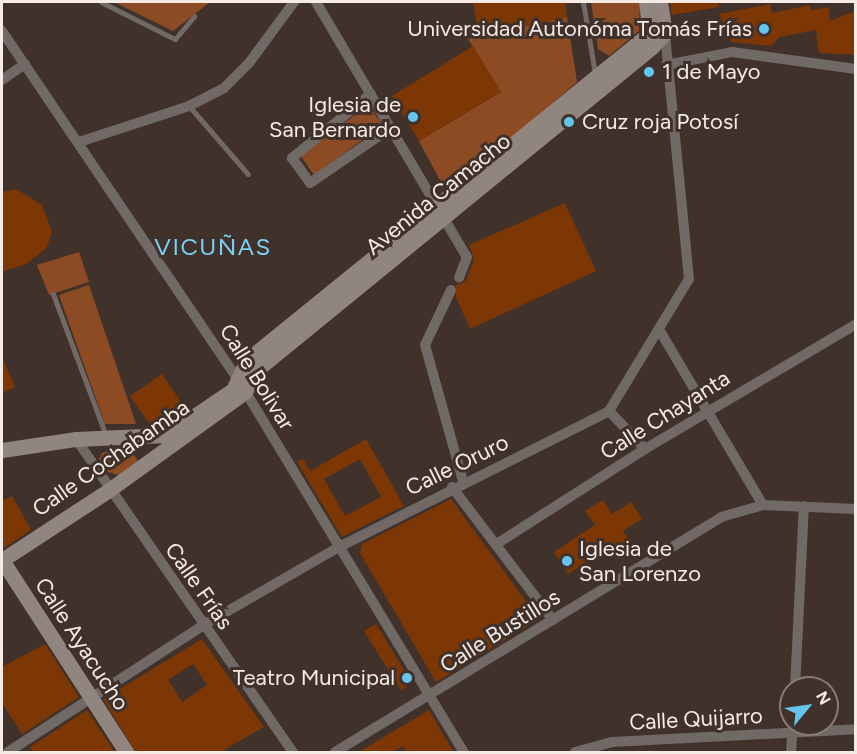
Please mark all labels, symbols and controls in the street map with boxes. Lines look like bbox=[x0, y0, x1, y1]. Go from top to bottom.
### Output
place label: Universidad Autonóma Tomás Frías bbox=[407, 16, 752, 42]
marker: Universidad Autonóma Tomás Frías bbox=[757, 22, 771, 36]
place label: 1 de Mayo bbox=[662, 59, 761, 85]
marker: 1 de Mayo bbox=[640, 63, 658, 81]
place label: Iglesia de San Bernardo bbox=[269, 91, 401, 142]
place label: Cruz roja Potosí bbox=[582, 109, 738, 135]
marker: Iglesia de San Bernardo bbox=[406, 110, 420, 124]
marker: Cruz roja Potosí bbox=[560, 113, 578, 131]
street label: Avenida Camacho bbox=[360, 128, 516, 260]
district label: VICUÑAS bbox=[154, 233, 272, 261]
street label: Calle Bolivar bbox=[214, 319, 300, 435]
street label: Calle Chayanta bbox=[595, 365, 735, 465]
street label: Calle Cochabamba bbox=[28, 394, 194, 522]
street label: Calle Oruro bbox=[401, 429, 513, 501]
place label: Iglesia de San Lorenzo bbox=[579, 535, 701, 586]
street label: Calle Frías bbox=[160, 537, 238, 635]
marker: Iglesia de San Lorenzo bbox=[560, 554, 574, 568]
street label: Calle Ayacucho bbox=[29, 573, 135, 715]
street label: Calle Bustillos bbox=[435, 584, 565, 678]
place label: Teatro Municipal bbox=[233, 665, 395, 691]
marker: Teatro Municipal bbox=[400, 671, 414, 685]
north arrow bbox=[779, 676, 839, 736]
text: N bbox=[812, 688, 835, 708]
street label: Calle Quijarro bbox=[629, 702, 763, 736]

